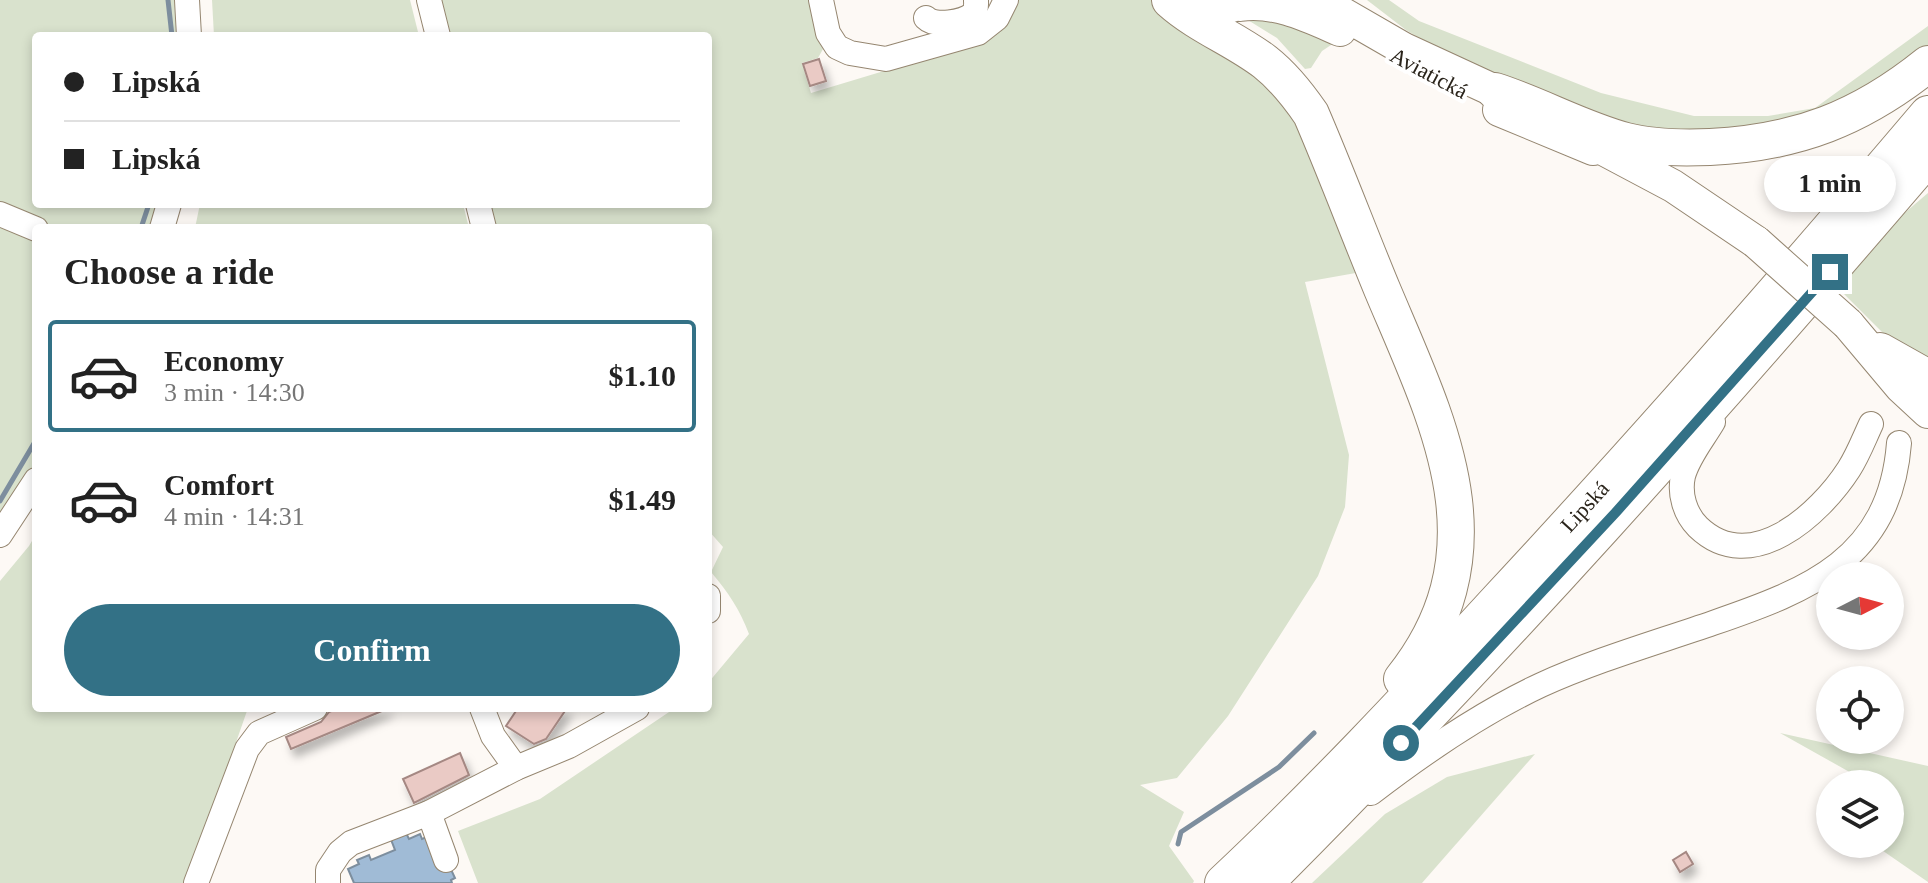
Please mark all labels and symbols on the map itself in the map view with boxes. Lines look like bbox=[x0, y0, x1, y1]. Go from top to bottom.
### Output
street label: Aviatická bbox=[1386, 42, 1472, 104]
callout: 1 min bbox=[1764, 156, 1896, 212]
route end bbox=[1812, 254, 1848, 290]
street label: Lipská bbox=[1555, 476, 1614, 537]
north arrow bbox=[1816, 562, 1904, 650]
route start bbox=[1383, 725, 1419, 761]

